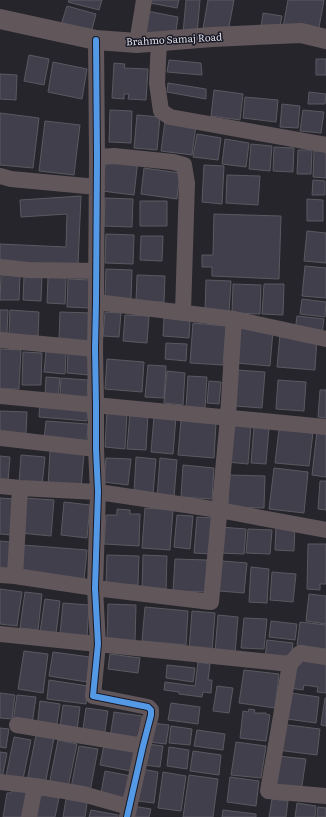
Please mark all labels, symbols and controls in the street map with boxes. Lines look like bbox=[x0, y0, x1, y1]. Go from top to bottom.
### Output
street label: Brahmo Samaj Road bbox=[126, 28, 222, 49]

